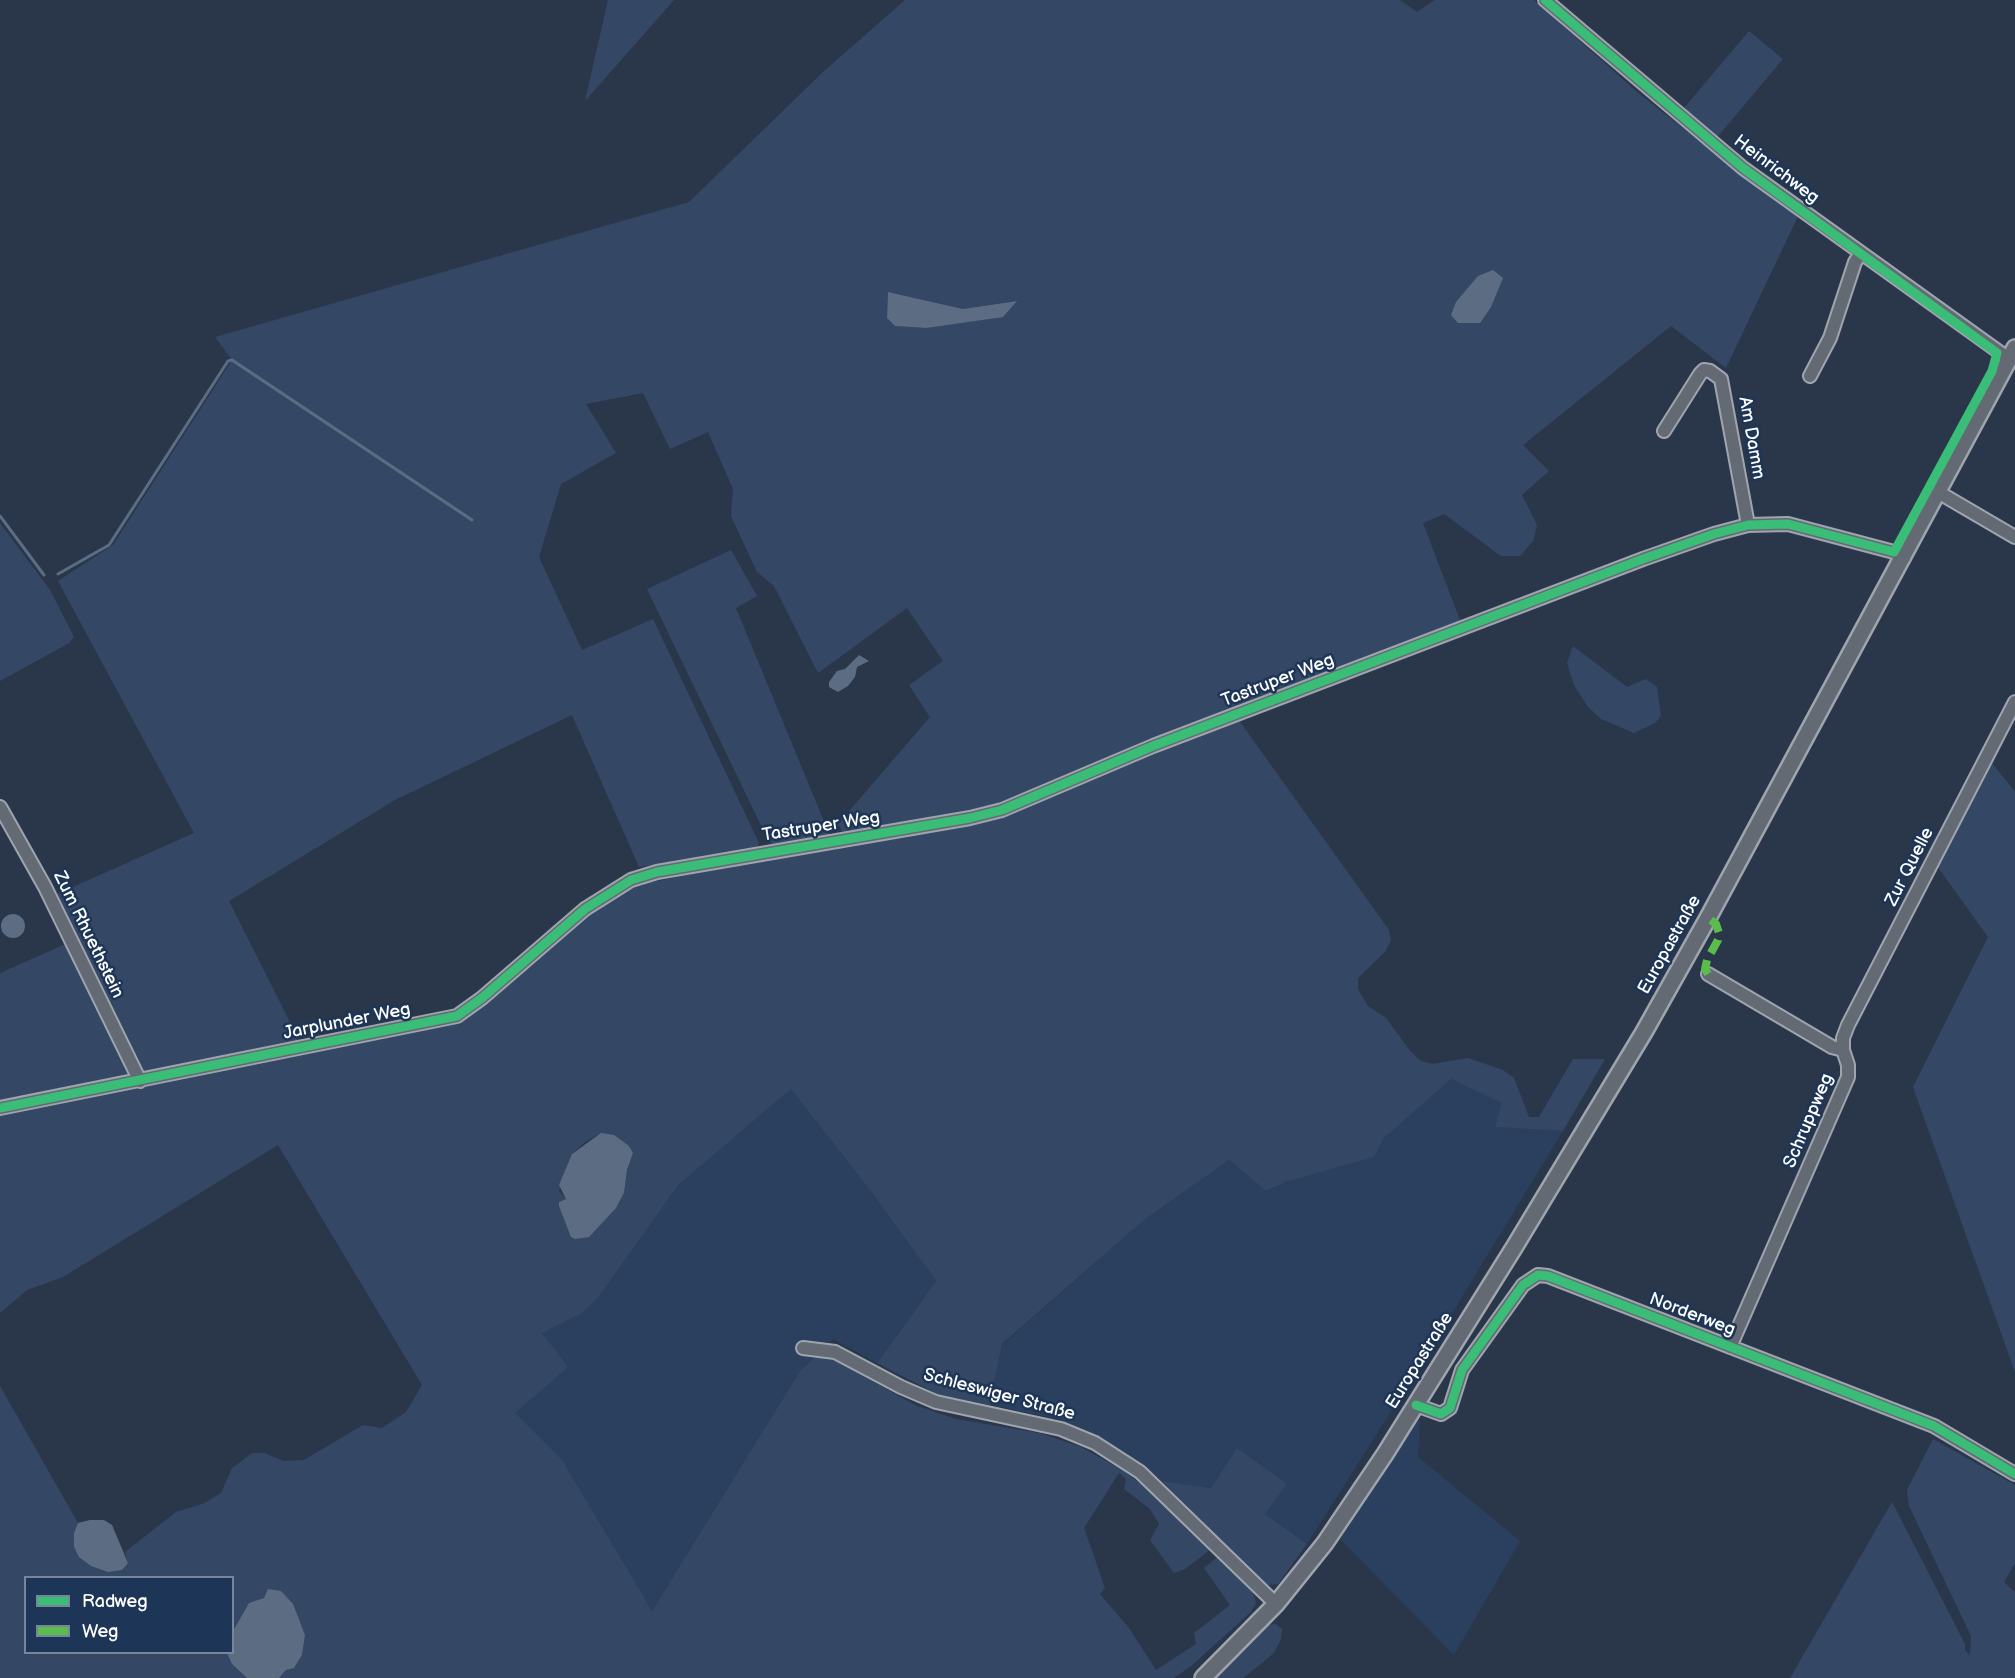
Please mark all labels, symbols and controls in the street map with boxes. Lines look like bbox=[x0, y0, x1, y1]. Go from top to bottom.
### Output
street label: Heinrichweg bbox=[1729, 131, 1823, 209]
street label: Am Damm bbox=[1733, 395, 1769, 481]
street label: Tastruper Weg bbox=[1219, 650, 1337, 712]
street label: Tastruper Weg bbox=[761, 807, 881, 847]
street label: Zur Quelle bbox=[1881, 824, 1939, 910]
street label: Zum Rhuethstein bbox=[48, 868, 128, 1002]
street label: Europastraße bbox=[1634, 892, 1706, 998]
street label: Jarplunder Weg bbox=[282, 999, 412, 1045]
street label: Schruppweg bbox=[1779, 1070, 1839, 1172]
street label: Norderweg bbox=[1646, 1289, 1738, 1341]
street label: Europastraße bbox=[1382, 1309, 1458, 1413]
street label: Schleswiger Straße bbox=[921, 1364, 1077, 1426]
legend bbox=[24, 1576, 234, 1654]
text: Radweg bbox=[82, 1591, 148, 1612]
text: Weg bbox=[82, 1621, 118, 1642]

